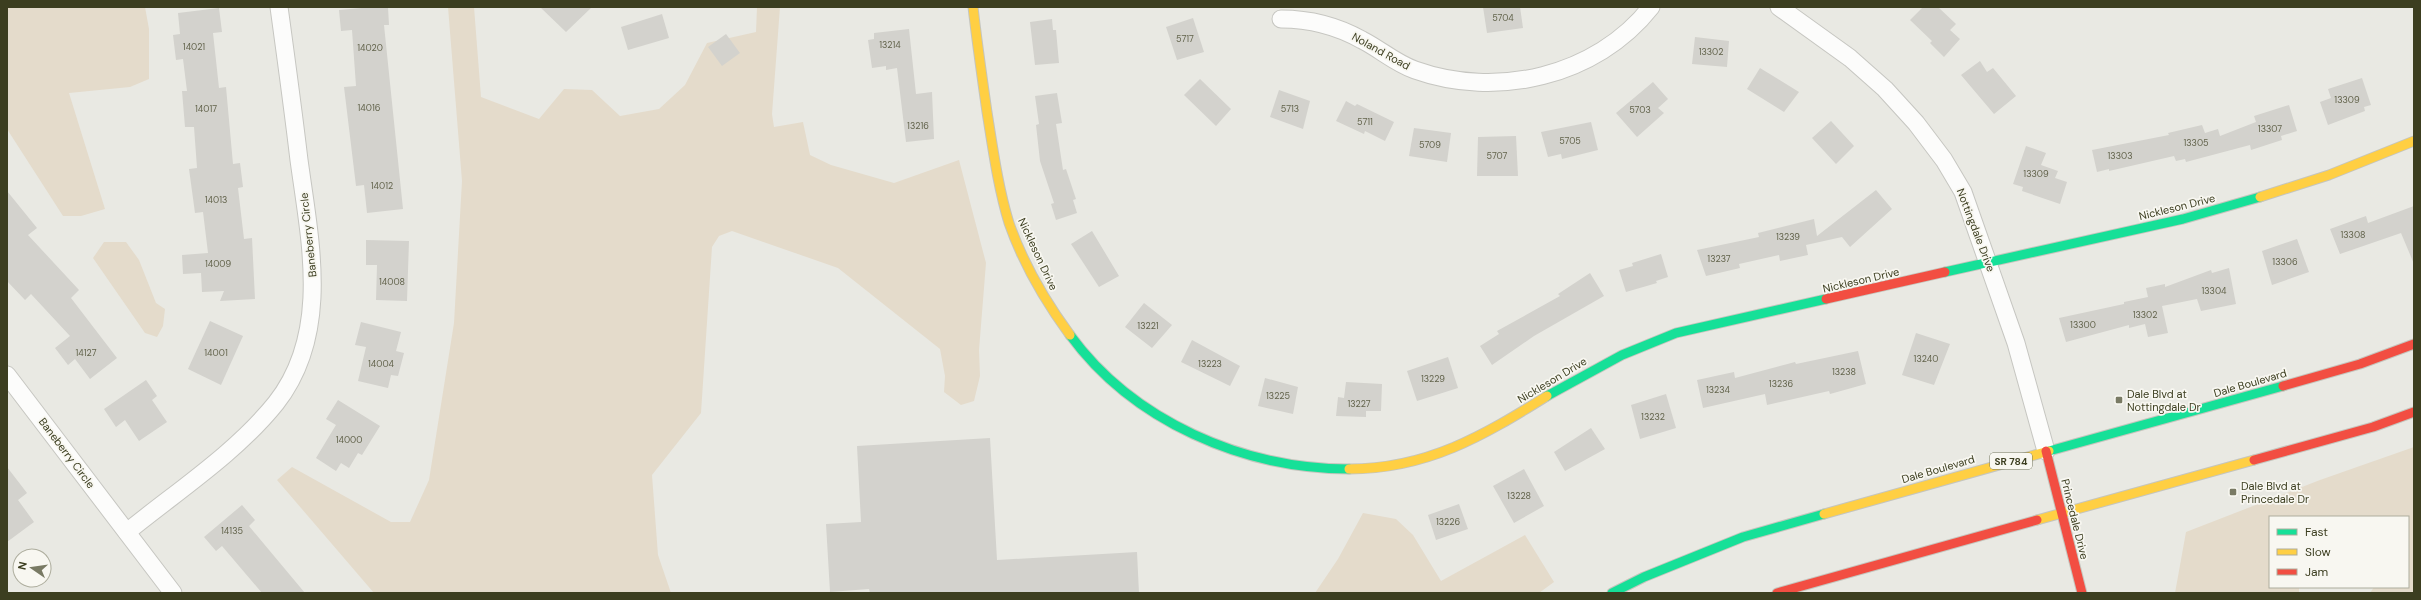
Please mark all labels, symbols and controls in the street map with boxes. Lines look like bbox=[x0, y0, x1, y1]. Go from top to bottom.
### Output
house number: 5704 bbox=[1492, 12, 1514, 24]
street label: Noland Road bbox=[1349, 29, 1413, 73]
house number: 5717 bbox=[1176, 33, 1194, 45]
house number: 13214 bbox=[879, 39, 901, 51]
house number: 14021 bbox=[183, 41, 205, 53]
house number: 14020 bbox=[357, 42, 383, 54]
house number: 13302 bbox=[1699, 46, 1723, 58]
house number: 13309 bbox=[2334, 94, 2360, 106]
house number: 14016 bbox=[358, 102, 381, 114]
house number: 14017 bbox=[195, 103, 217, 115]
house number: 5713 bbox=[1281, 103, 1299, 115]
house number: 5703 bbox=[1629, 104, 1651, 116]
house number: 5711 bbox=[1357, 116, 1373, 128]
house number: 13216 bbox=[907, 120, 929, 132]
house number: 13307 bbox=[2258, 123, 2282, 135]
house number: 5705 bbox=[1559, 135, 1581, 147]
house number: 13305 bbox=[2183, 137, 2209, 149]
house number: 5709 bbox=[1419, 139, 1441, 151]
house number: 5707 bbox=[1487, 150, 1508, 162]
house number: 13303 bbox=[2108, 150, 2132, 162]
house number: 13309 bbox=[2023, 168, 2049, 180]
house number: 14012 bbox=[371, 180, 393, 192]
street label: Nottingdale Drive bbox=[1954, 186, 1998, 274]
street label: Nickleson Drive bbox=[2137, 191, 2217, 223]
street label: Baneberry Circle bbox=[297, 192, 319, 278]
house number: 14013 bbox=[205, 194, 227, 206]
street label: Nickleson Drive bbox=[1015, 216, 1061, 292]
house number: 13308 bbox=[2340, 229, 2366, 241]
house number: 13239 bbox=[1776, 231, 1800, 243]
house number: 13237 bbox=[1707, 253, 1731, 265]
house number: 13306 bbox=[2272, 256, 2298, 268]
house number: 14009 bbox=[205, 258, 231, 270]
street label: Nickleson Drive bbox=[1821, 264, 1901, 296]
house number: 14008 bbox=[379, 276, 405, 288]
house number: 13304 bbox=[2201, 285, 2227, 297]
house number: 13302 bbox=[2133, 309, 2157, 321]
house number: 13300 bbox=[2070, 319, 2096, 331]
house number: 13221 bbox=[1137, 320, 1159, 332]
house number: 14127 bbox=[76, 347, 97, 359]
house number: 14001 bbox=[204, 347, 228, 359]
house number: 13240 bbox=[1914, 353, 1938, 365]
street label: Nickleson Drive bbox=[1515, 354, 1589, 406]
house number: 14004 bbox=[368, 358, 395, 370]
house number: 13223 bbox=[1198, 358, 1222, 370]
house number: 13238 bbox=[1832, 366, 1856, 378]
street label: Dale Boulevard bbox=[2212, 366, 2288, 400]
house number: 13229 bbox=[1421, 373, 1445, 385]
house number: 13236 bbox=[1769, 378, 1793, 390]
house number: 13234 bbox=[1706, 384, 1731, 396]
place label: Dale Blvd at Nottingdale Dr bbox=[2127, 387, 2201, 414]
house number: 13225 bbox=[1266, 390, 1290, 402]
marker: Dale Blvd at Nottingdale Dr bbox=[2114, 395, 2124, 405]
house number: 13227 bbox=[1347, 398, 1371, 410]
house number: 13232 bbox=[1641, 411, 1665, 423]
street label: Baneberry Circle bbox=[36, 415, 98, 491]
house number: 14000 bbox=[336, 434, 362, 446]
street label: Dale Boulevard bbox=[1900, 452, 1976, 486]
road number: SR 784 bbox=[1990, 453, 2032, 469]
street label: Princedale Drive bbox=[2058, 477, 2092, 561]
place label: Dale Blvd at Princedale Dr bbox=[2241, 479, 2309, 506]
marker: Dale Blvd at Princedale Dr bbox=[2228, 487, 2238, 497]
house number: 13228 bbox=[1507, 490, 1531, 502]
house number: 13226 bbox=[1436, 516, 1460, 528]
legend bbox=[2269, 516, 2409, 588]
text: Fast bbox=[2305, 524, 2328, 540]
house number: 14135 bbox=[221, 525, 243, 537]
text: Slow bbox=[2305, 544, 2331, 560]
north arrow bbox=[12, 548, 52, 588]
text: N bbox=[15, 560, 30, 571]
text: Jam bbox=[2305, 564, 2328, 580]

